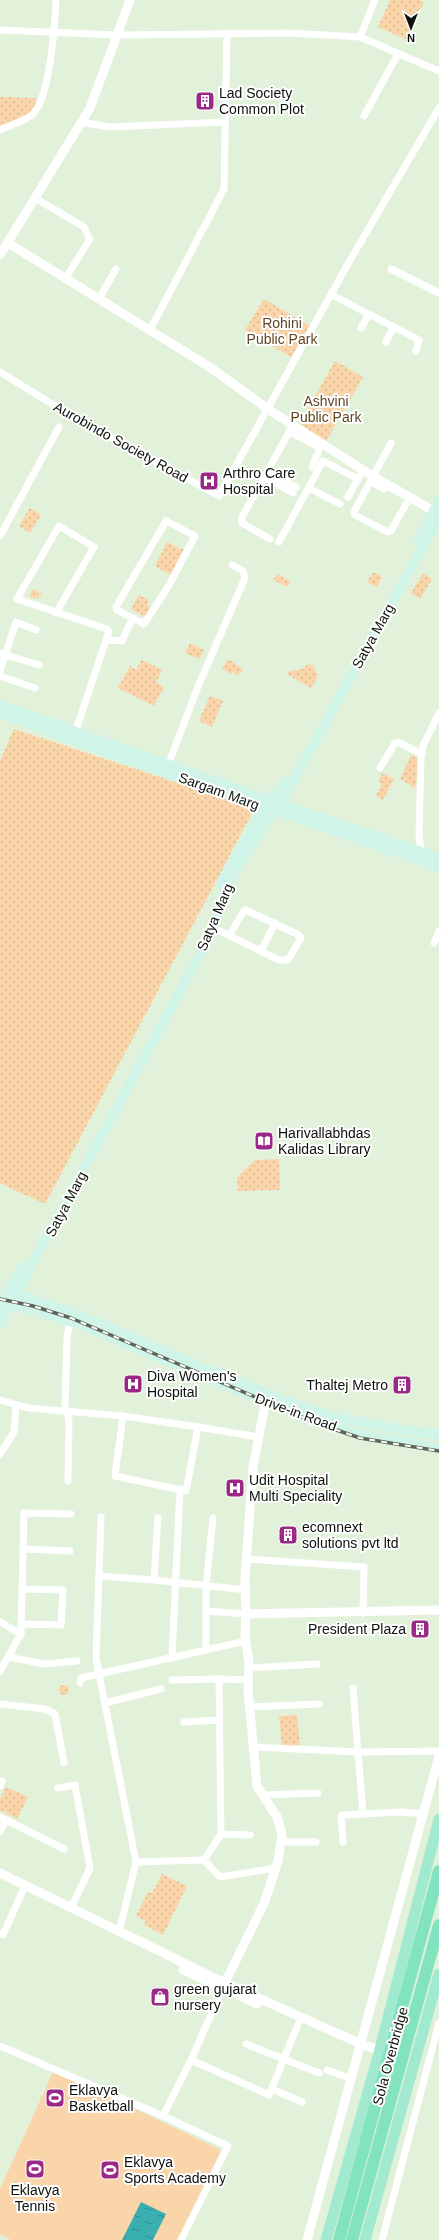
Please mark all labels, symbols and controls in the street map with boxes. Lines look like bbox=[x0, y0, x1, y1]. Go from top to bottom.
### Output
north arrow bbox=[391, 8, 431, 48]
text: N bbox=[407, 32, 415, 44]
place label: Lad Society Common Plot bbox=[219, 85, 304, 117]
building icon: Lad Society Common Plot bbox=[194, 90, 216, 112]
park label: Rohini Public Park bbox=[247, 315, 318, 347]
park label: Ashvini Public Park bbox=[291, 393, 362, 425]
street label: Aurobindo Society Road bbox=[51, 398, 191, 486]
place label: Arthro Care Hospital bbox=[223, 465, 296, 497]
hospital icon: Arthro Care Hospital bbox=[198, 470, 220, 492]
street label: Satya Marg bbox=[349, 601, 397, 671]
street label: Sargam Marg bbox=[176, 769, 262, 813]
street label: Satya Marg bbox=[194, 881, 236, 953]
place label: Harivallabhdas Kalidas Library bbox=[278, 1125, 371, 1157]
library icon: Harivallabhdas Kalidas Library bbox=[253, 1130, 275, 1152]
street label: Satya Marg bbox=[42, 1169, 90, 1239]
place label: Diva Women's Hospital bbox=[147, 1368, 237, 1400]
hospital icon: Diva Women's Hospital bbox=[122, 1373, 144, 1395]
building icon: Thaltej Metro bbox=[391, 1374, 413, 1396]
place label: Thaltej Metro bbox=[306, 1377, 388, 1393]
street label: Drive-in Road bbox=[253, 1390, 339, 1434]
place label: Udit Hospital Multi Speciality bbox=[249, 1472, 342, 1504]
hospital icon: Udit Hospital Multi Speciality bbox=[224, 1477, 246, 1499]
place label: ecomnext solutions pvt ltd bbox=[302, 1519, 399, 1551]
building icon: ecomnext solutions pvt ltd bbox=[277, 1524, 299, 1546]
building icon: President Plaza bbox=[409, 1618, 431, 1640]
place label: President Plaza bbox=[308, 1621, 406, 1637]
place label: green gujarat nursery bbox=[174, 1981, 257, 2013]
shop icon: green gujarat nursery bbox=[149, 1986, 171, 2008]
street label: Sola Overbridge bbox=[369, 2005, 411, 2107]
place label: Eklavya Basketball bbox=[69, 2082, 134, 2114]
sports icon: Eklavya Basketball bbox=[44, 2087, 66, 2109]
place label: Eklavya Sports Academy bbox=[124, 2154, 226, 2186]
sports icon: Eklavya Tennis bbox=[24, 2158, 46, 2180]
sports icon: Eklavya Sports Academy bbox=[99, 2159, 121, 2181]
place label: Eklavya Tennis bbox=[10, 2182, 60, 2214]

